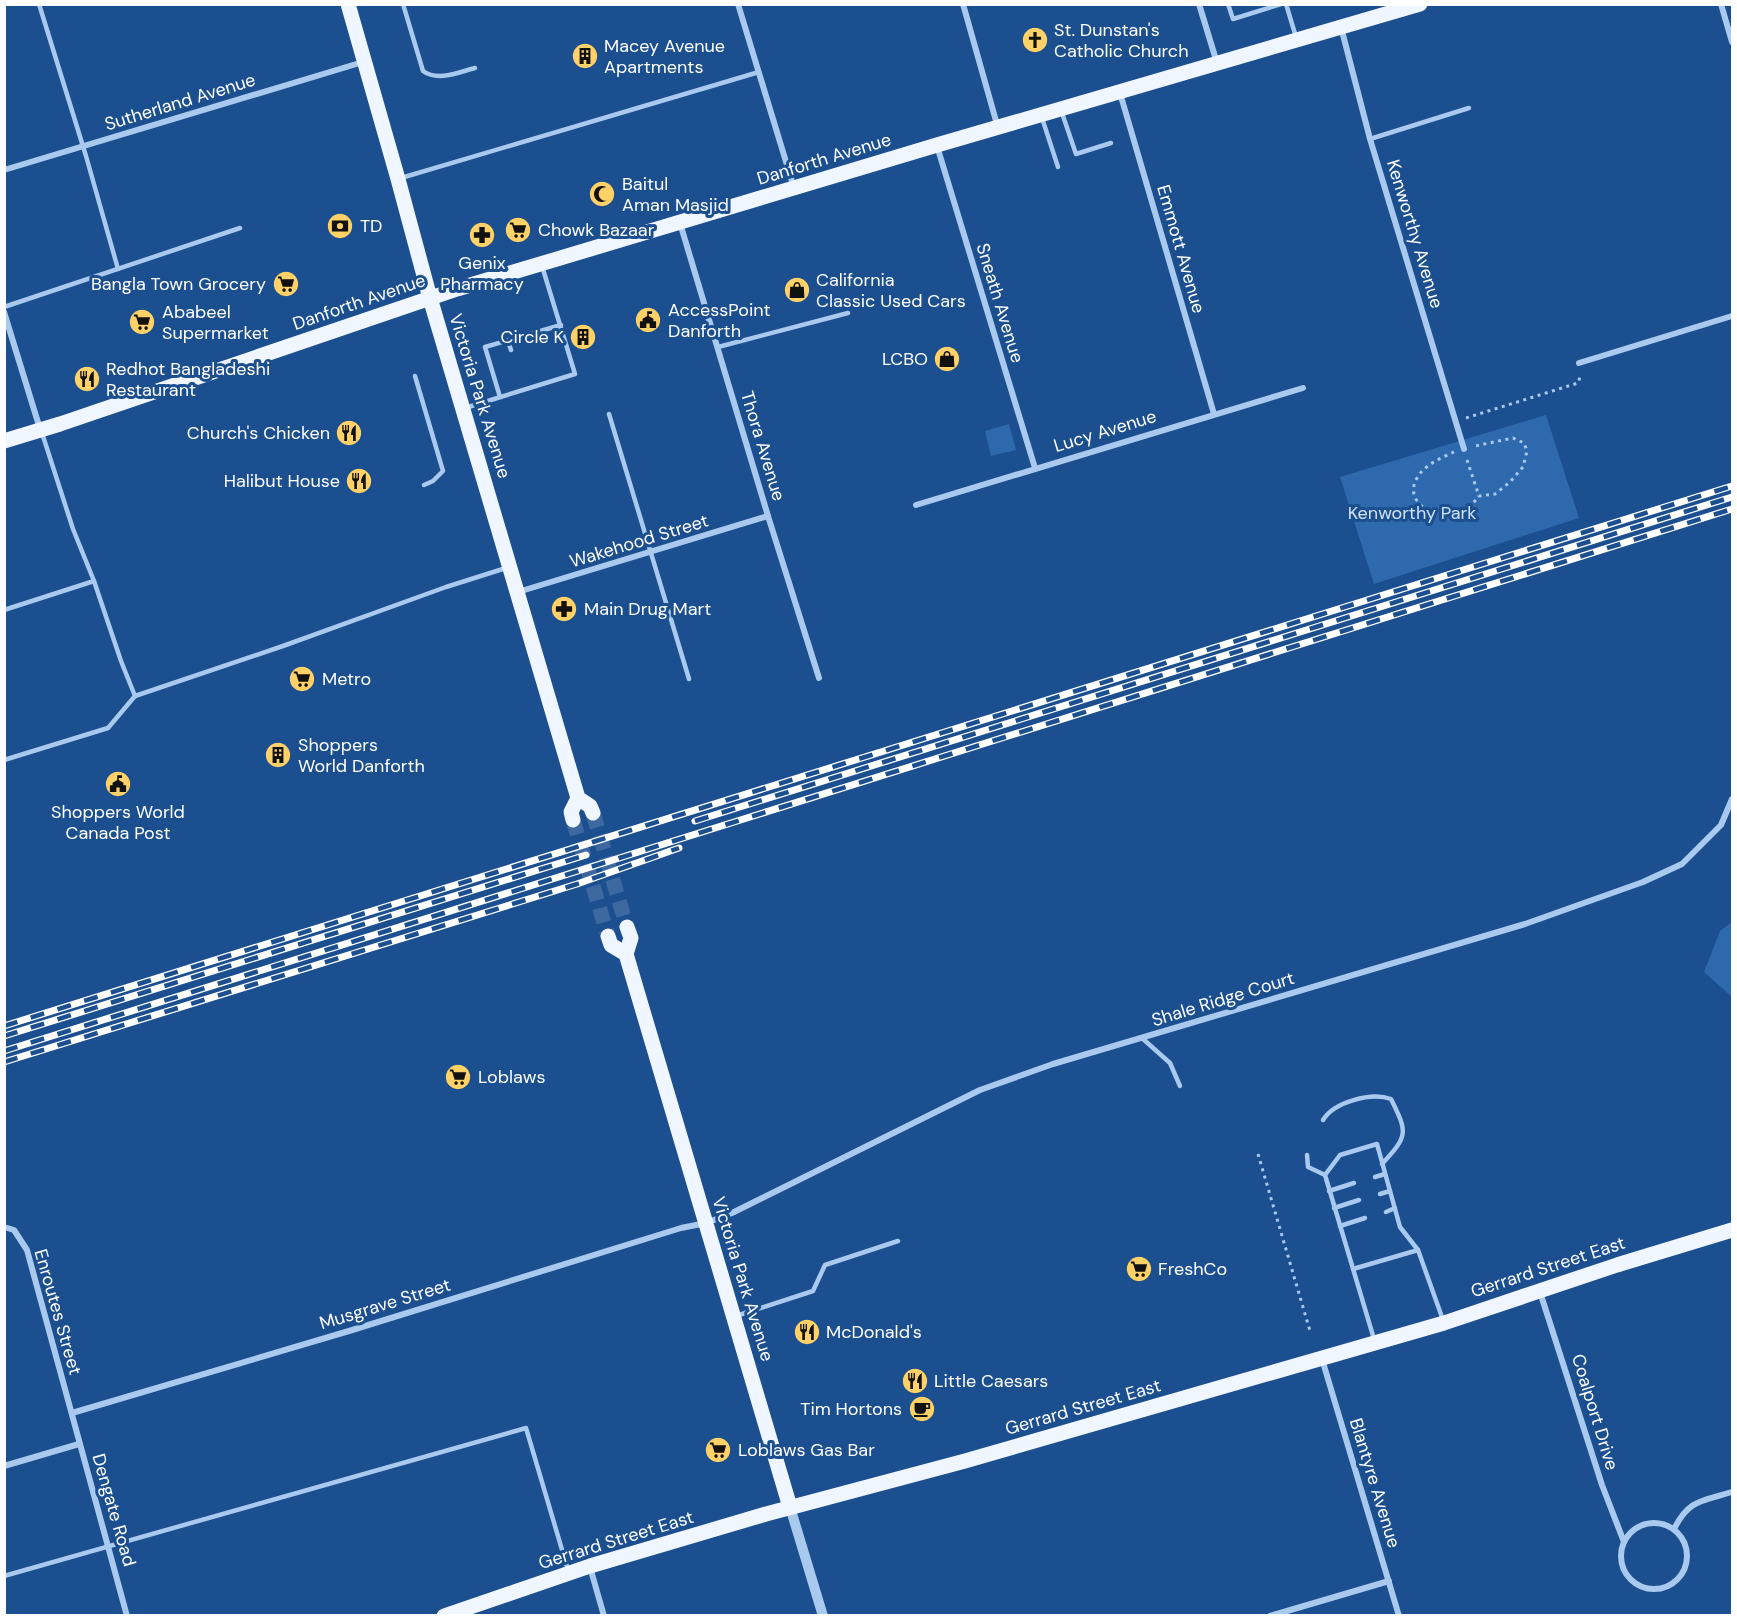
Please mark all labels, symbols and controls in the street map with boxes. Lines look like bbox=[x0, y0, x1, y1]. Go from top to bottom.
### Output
place label: St. Dunstan's Catholic Church bbox=[1054, 18, 1188, 63]
church icon: St. Dunstan's Catholic Church bbox=[1020, 25, 1050, 55]
place label: Macey Avenue Apartments bbox=[604, 34, 725, 79]
building icon: Macey Avenue Apartments bbox=[570, 41, 600, 71]
street label: Sutherland Avenue bbox=[102, 68, 258, 136]
street label: Danforth Avenue bbox=[754, 127, 894, 191]
street label: Kenworthy Avenue bbox=[1381, 157, 1449, 311]
place label: Baitul Aman Masjid bbox=[622, 172, 729, 217]
mosque icon: Baitul Aman Masjid bbox=[587, 179, 617, 209]
street label: Emmott Avenue bbox=[1151, 182, 1211, 316]
bank icon: TD bbox=[325, 211, 355, 241]
place label: TD bbox=[360, 214, 382, 238]
supermarket icon: Chowk Bazaar bbox=[503, 215, 533, 245]
place label: Chowk Bazaar bbox=[538, 218, 655, 242]
pharmacy icon: Genix Pharmacy bbox=[467, 220, 497, 250]
street label: Sneath Avenue bbox=[970, 240, 1030, 366]
place label: Genix Pharmacy bbox=[440, 251, 524, 296]
street label: Danforth Avenue bbox=[289, 268, 429, 336]
place label: California Classic Used Cars bbox=[816, 268, 966, 313]
supermarket icon: Bangla Town Grocery bbox=[271, 269, 301, 299]
place label: Bangla Town Grocery bbox=[91, 272, 266, 296]
shop icon: California Classic Used Cars bbox=[782, 275, 812, 305]
place label: AccessPoint Danforth bbox=[668, 298, 771, 343]
place label: Ababeel Supermarket bbox=[162, 300, 269, 345]
public building icon: AccessPoint Danforth bbox=[633, 305, 663, 335]
supermarket icon: Ababeel Supermarket bbox=[127, 307, 157, 337]
street label: Victoria Park Avenue bbox=[444, 311, 516, 481]
building icon: Circle K bbox=[568, 322, 598, 352]
place label: Circle K bbox=[501, 325, 564, 349]
shop icon: LCBO bbox=[932, 344, 962, 374]
place label: LCBO bbox=[882, 347, 928, 371]
place label: Redhot Bangladeshi Restaurant bbox=[106, 357, 270, 402]
restaurant icon: Redhot Bangladeshi Restaurant bbox=[72, 364, 102, 394]
street label: Thora Avenue bbox=[735, 388, 791, 504]
street label: Lucy Avenue bbox=[1051, 404, 1159, 458]
restaurant icon: Church's Chicken bbox=[334, 418, 364, 448]
place label: Church's Chicken bbox=[187, 421, 330, 445]
restaurant icon: Halibut House bbox=[344, 466, 374, 496]
place label: Halibut House bbox=[224, 469, 340, 493]
park label: Kenworthy Park bbox=[1348, 501, 1476, 525]
street label: Wakehood Street bbox=[567, 509, 711, 573]
pharmacy icon: Main Drug Mart bbox=[549, 594, 579, 624]
place label: Main Drug Mart bbox=[584, 597, 711, 621]
supermarket icon: Metro bbox=[287, 664, 317, 694]
place label: Metro bbox=[322, 667, 371, 691]
place label: Shoppers World Danforth bbox=[298, 733, 425, 778]
building icon: Shoppers World Danforth bbox=[263, 740, 293, 770]
public building icon: Shoppers World Canada Post bbox=[103, 769, 133, 799]
place label: Shoppers World Canada Post bbox=[51, 800, 185, 845]
street label: Shale Ridge Court bbox=[1149, 966, 1297, 1032]
supermarket icon: Loblaws bbox=[443, 1062, 473, 1092]
place label: Loblaws bbox=[478, 1065, 545, 1089]
street label: Victoria Park Avenue bbox=[707, 1194, 779, 1364]
street label: Gerrard Street East bbox=[1468, 1231, 1628, 1303]
street label: Enroutes Street bbox=[29, 1246, 87, 1378]
supermarket icon: FreshCo bbox=[1124, 1254, 1154, 1284]
place label: FreshCo bbox=[1158, 1257, 1227, 1281]
street label: Musgrave Street bbox=[317, 1273, 453, 1335]
restaurant icon: McDonald's bbox=[792, 1317, 822, 1347]
place label: McDonald's bbox=[826, 1320, 922, 1344]
street label: Coalport Drive bbox=[1566, 1351, 1624, 1473]
restaurant icon: Little Caesars bbox=[900, 1366, 930, 1396]
place label: Little Caesars bbox=[934, 1369, 1048, 1393]
street label: Gerrard Street East bbox=[1002, 1373, 1164, 1441]
cafe icon: Tim Hortons bbox=[907, 1394, 937, 1424]
place label: Tim Hortons bbox=[800, 1397, 902, 1421]
street label: Blantyre Avenue bbox=[1344, 1415, 1406, 1551]
supermarket icon: Loblaws Gas Bar bbox=[703, 1435, 733, 1465]
place label: Loblaws Gas Bar bbox=[738, 1438, 875, 1462]
street label: Dengate Road bbox=[86, 1451, 142, 1569]
street label: Gerrard Street East bbox=[536, 1505, 696, 1575]

